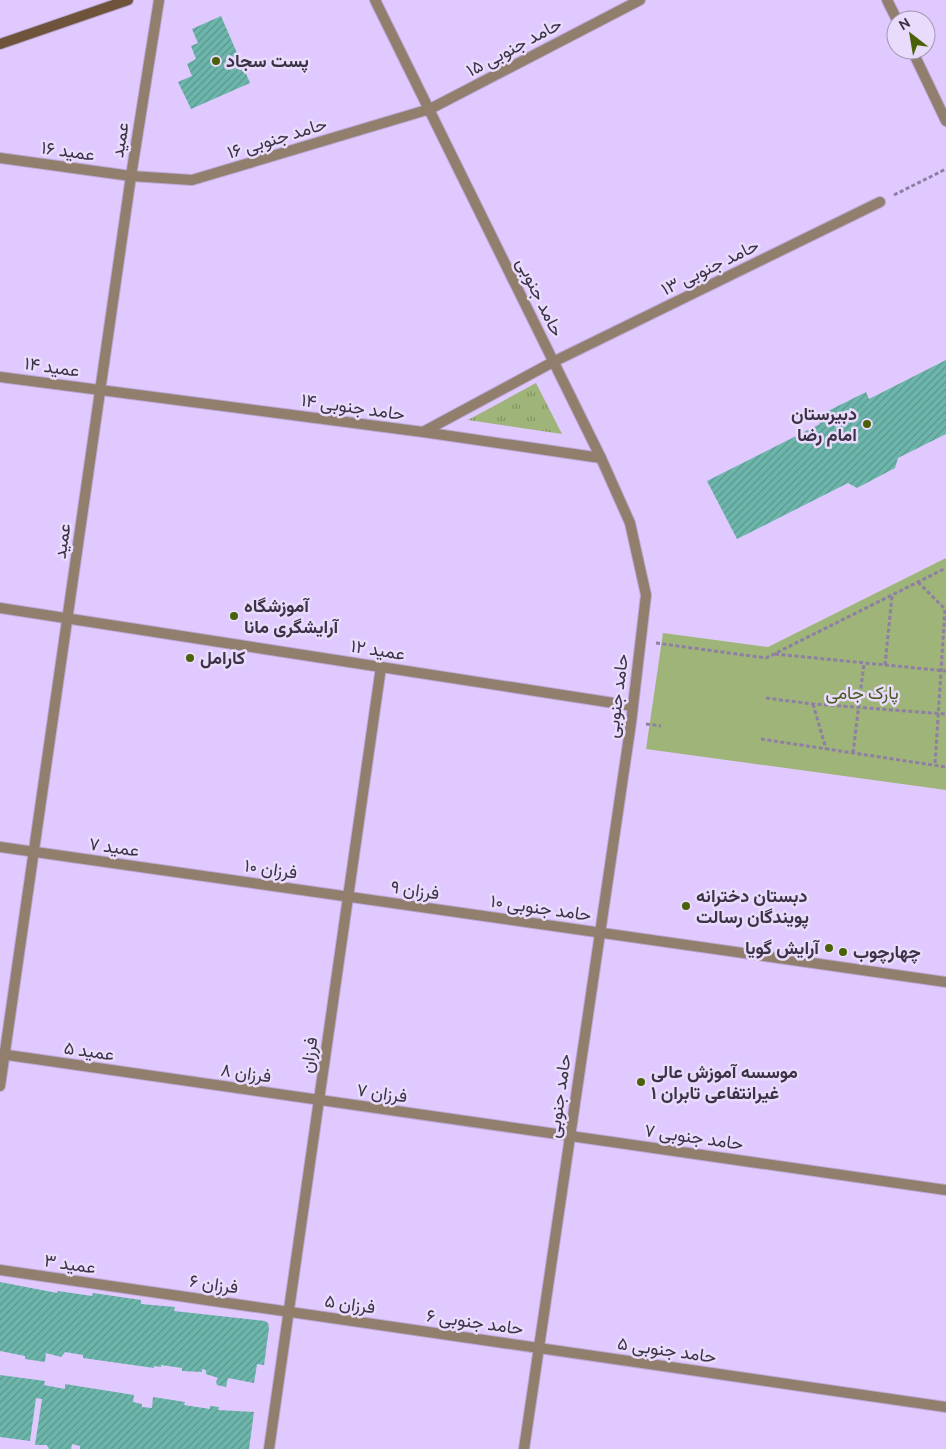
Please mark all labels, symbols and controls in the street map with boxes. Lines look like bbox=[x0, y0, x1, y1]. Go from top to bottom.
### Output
north arrow bbox=[886, 10, 936, 60]
street label: حامد جنوبی ۱۵ bbox=[463, 13, 565, 81]
text: N bbox=[896, 14, 913, 33]
place label: پست سجاد bbox=[226, 50, 309, 73]
marker: پست سجاد bbox=[210, 55, 222, 67]
street label: حامد جنوبی ۱۶ bbox=[225, 112, 329, 164]
street label: عمید bbox=[106, 121, 133, 159]
street label: عمید ۱۶ bbox=[40, 136, 96, 165]
street label: حامد جنوبی ۱۳ bbox=[658, 234, 762, 300]
street label: حامد جنوبی bbox=[512, 254, 568, 340]
street label: عمید ۱۴ bbox=[23, 352, 81, 381]
street label: حامد جنوبی ۱۴ bbox=[300, 389, 406, 425]
place label: دبیرستان امام رضا bbox=[791, 403, 857, 447]
marker: دبیرستان امام رضا bbox=[861, 418, 873, 430]
street label: عمید bbox=[49, 522, 74, 560]
place label: آموزشگاه آرایشگری مانا bbox=[244, 595, 340, 638]
marker: آموزشگاه آرایشگری مانا bbox=[228, 610, 240, 622]
street label: عمید ۱۲ bbox=[349, 635, 407, 664]
place label: کارامل bbox=[200, 647, 245, 669]
marker: کارامل bbox=[184, 652, 196, 664]
street label: حامد جنوبی bbox=[601, 653, 633, 739]
park label: پارک جامی bbox=[825, 682, 899, 705]
street label: عمید ۷ bbox=[88, 833, 141, 860]
street label: فرزان ۱۰ bbox=[243, 854, 299, 884]
street label: فرزان ۹ bbox=[389, 876, 441, 904]
place label: دبستان دخترانه پویندگان رسالت bbox=[696, 885, 809, 929]
street label: حامد جنوبی ۱۰ bbox=[489, 890, 593, 926]
marker: دبستان دخترانه پویندگان رسالت bbox=[680, 900, 692, 912]
place label: آرایش گویا bbox=[745, 937, 820, 959]
place label: چهارچوب bbox=[853, 941, 921, 964]
marker: آرایش گویا bbox=[823, 942, 835, 954]
marker: چهارچوب bbox=[837, 946, 849, 958]
street label: فرزان bbox=[296, 1036, 322, 1074]
street label: عمید ۵ bbox=[63, 1037, 116, 1064]
street label: حامد جنوبی bbox=[542, 1052, 576, 1140]
street label: فرزان ۸ bbox=[219, 1059, 273, 1087]
place label: موسسه آموزش عالی غیرانتفاعی تابران ۱ bbox=[651, 1061, 798, 1104]
marker: موسسه آموزش عالی غیرانتفاعی تابران ۱ bbox=[635, 1076, 647, 1088]
street label: فرزان ۷ bbox=[355, 1079, 409, 1107]
street label: حامد جنوبی ۷ bbox=[643, 1119, 745, 1155]
street label: عمید ۳ bbox=[43, 1250, 97, 1278]
street label: فرزان ۶ bbox=[188, 1270, 240, 1298]
street label: فرزان ۵ bbox=[323, 1290, 377, 1318]
street label: حامد جنوبی ۶ bbox=[425, 1304, 525, 1340]
street label: حامد جنوبی ۵ bbox=[616, 1332, 718, 1368]

